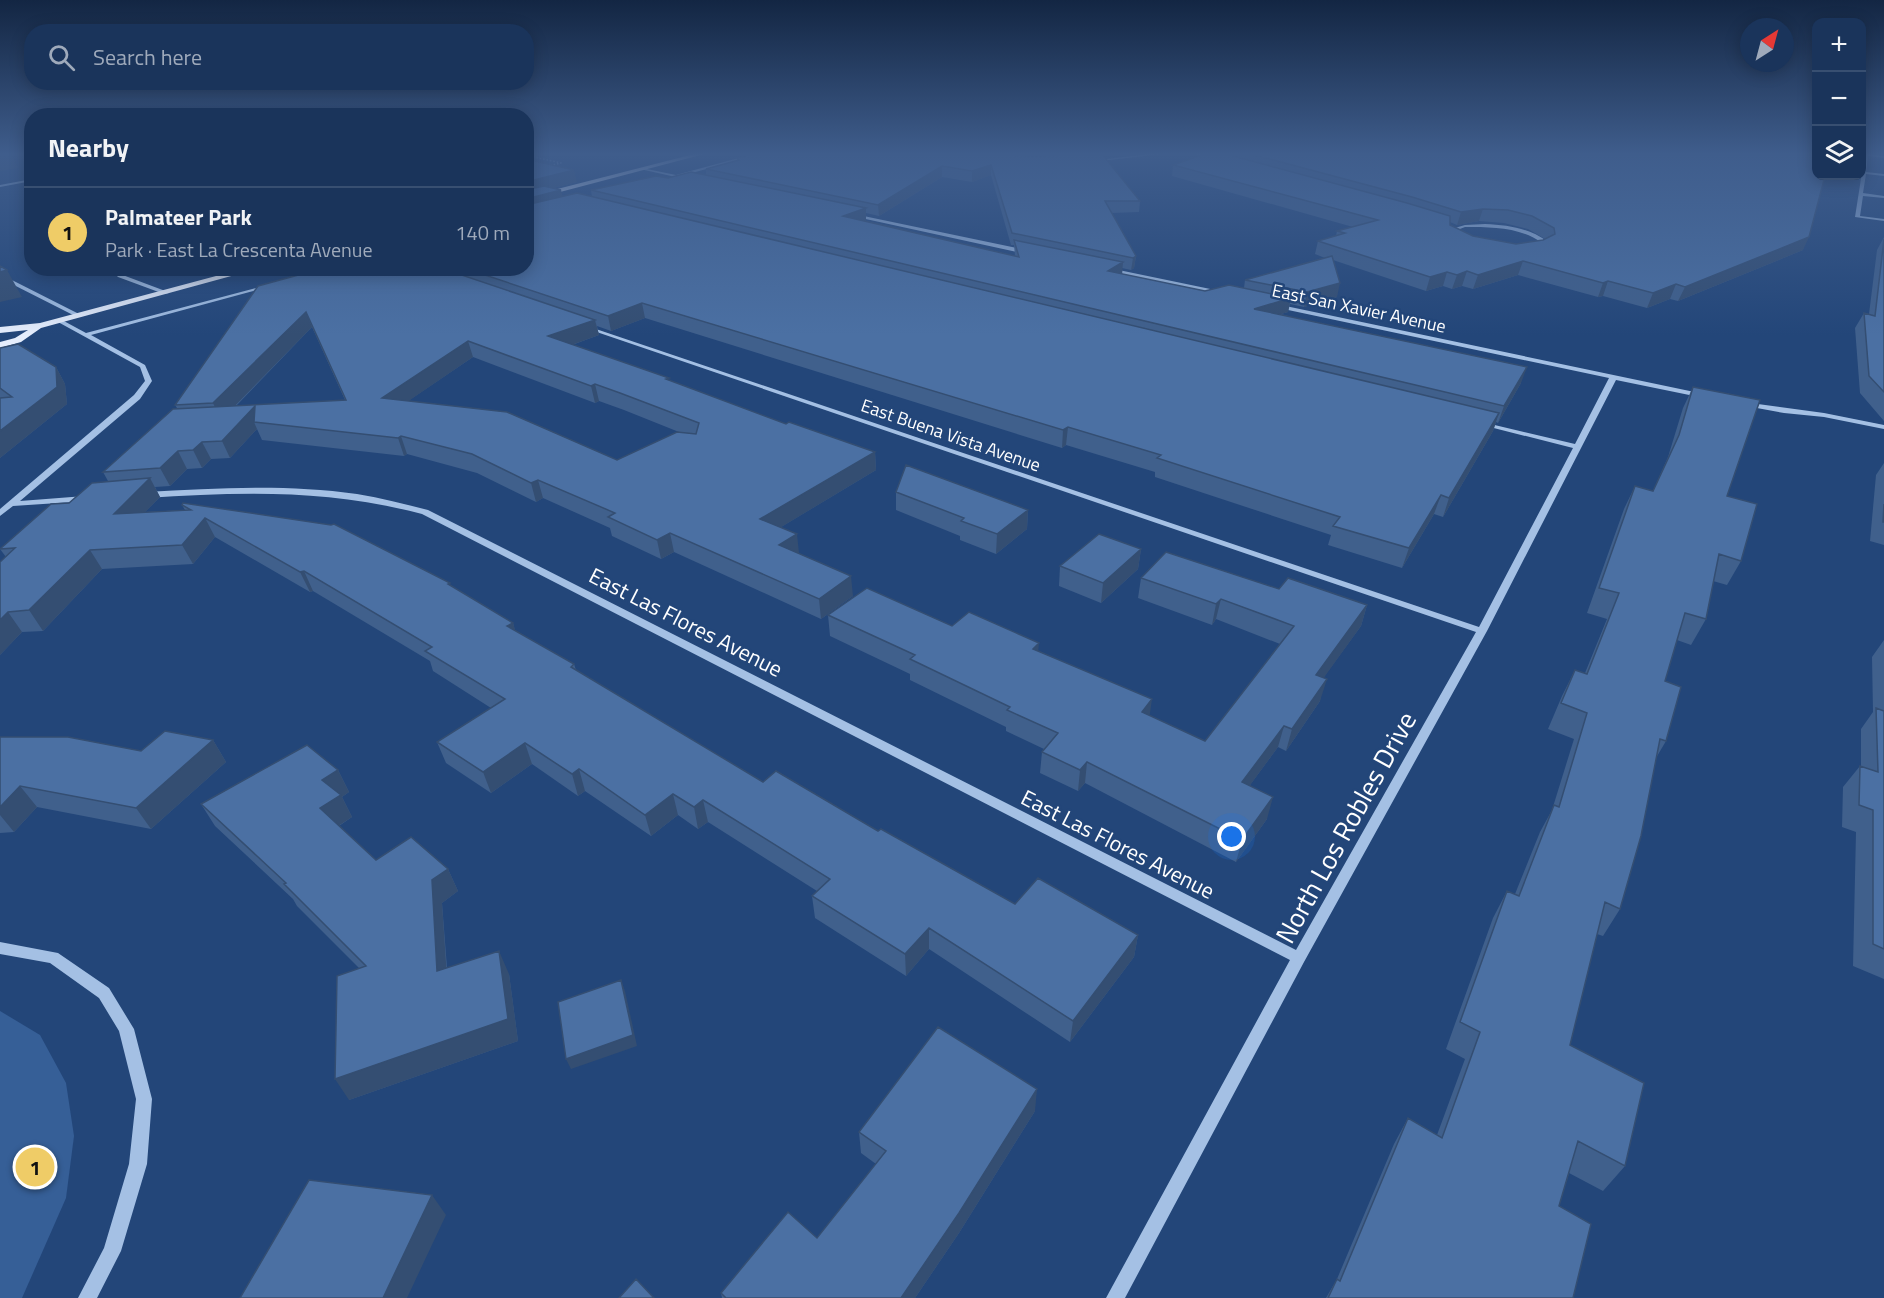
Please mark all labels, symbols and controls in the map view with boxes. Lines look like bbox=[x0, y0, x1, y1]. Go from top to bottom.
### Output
north arrow bbox=[1740, 18, 1794, 72]
map controls bbox=[1812, 18, 1866, 180]
button: + bbox=[1812, 18, 1866, 72]
search box bbox=[24, 24, 534, 90]
text: Search here bbox=[93, 40, 202, 74]
icon: search bbox=[45, 41, 78, 74]
button: − bbox=[1812, 72, 1866, 126]
button: layers bbox=[1812, 126, 1866, 180]
text: Nearby bbox=[48, 128, 129, 167]
text: Palmateer Park bbox=[105, 200, 252, 234]
text: 1 bbox=[62, 217, 73, 248]
text: 140 m bbox=[455, 217, 510, 248]
text: Park · East La Crescenta Avenue bbox=[105, 234, 373, 265]
street label: East San Xavier Avenue bbox=[1270, 276, 1448, 340]
street label: East Buena Vista Avenue bbox=[858, 392, 1044, 478]
street label: East Las Flores Avenue bbox=[583, 558, 789, 686]
street label: North Los Robles Drive bbox=[1264, 704, 1426, 950]
street label: East Las Flores Avenue bbox=[1015, 780, 1221, 908]
your location bbox=[1217, 822, 1246, 851]
pin: 1 bbox=[15, 1144, 54, 1190]

